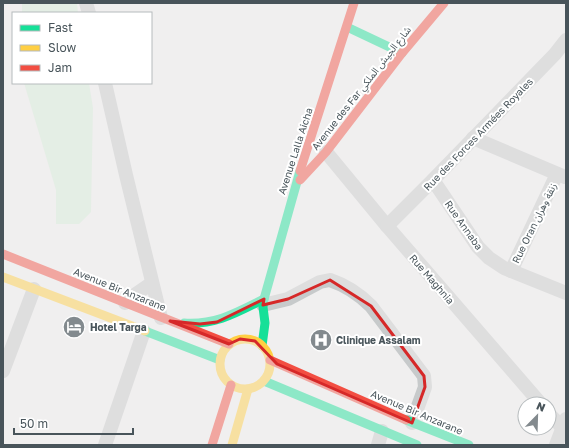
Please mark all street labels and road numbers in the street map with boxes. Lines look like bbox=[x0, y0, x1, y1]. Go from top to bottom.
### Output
street label: Avenue des Far شارع الجيش الملكي bbox=[309, 24, 415, 154]
street label: Rue des Forces Armées Royales bbox=[421, 75, 535, 193]
street label: Avenue Lalla Aicha bbox=[275, 106, 315, 196]
street label: Rue Oran زنقة وهران bbox=[509, 181, 560, 266]
street label: Rue Annaba bbox=[443, 198, 485, 252]
street label: Rue Maghnia bbox=[407, 252, 457, 306]
street label: Avenue Bir Anzarane bbox=[72, 265, 168, 313]
street label: Avenue Bir Anzarane bbox=[369, 387, 465, 437]

